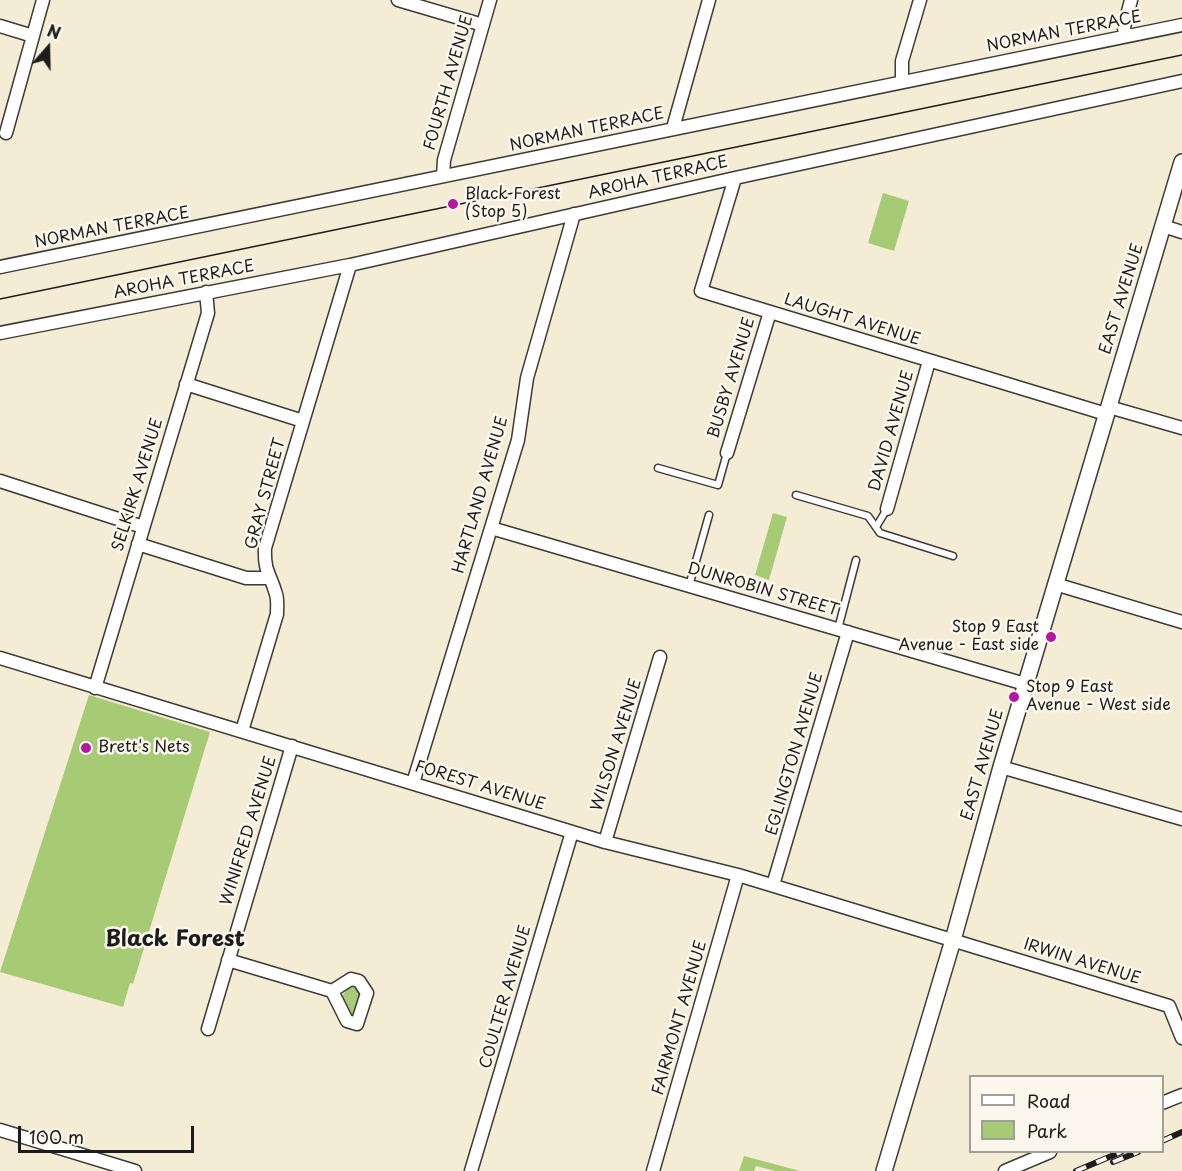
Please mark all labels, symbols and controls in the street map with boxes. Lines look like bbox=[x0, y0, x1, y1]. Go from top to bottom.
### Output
street label: NORMAN TERRACE bbox=[985, 8, 1143, 56]
street label: FOURTH AVENUE bbox=[421, 13, 477, 153]
north arrow bbox=[18, 18, 78, 78]
text: N bbox=[44, 18, 64, 45]
street label: NORMAN TERRACE bbox=[508, 104, 666, 156]
street label: AROHA TERRACE bbox=[586, 153, 730, 203]
place label: Black Forest (Stop 5) bbox=[465, 185, 561, 223]
marker: Black Forest (Stop 5) bbox=[446, 197, 460, 211]
street label: NORMAN TERRACE bbox=[33, 204, 191, 252]
street label: EAST AVENUE bbox=[1096, 241, 1148, 357]
street label: AROHA TERRACE bbox=[112, 257, 256, 303]
street label: LAUGHT AVENUE bbox=[782, 290, 922, 350]
street label: BUSBY AVENUE bbox=[704, 315, 760, 441]
street label: DAVID AVENUE bbox=[866, 369, 918, 493]
street label: HARTLAND AVENUE bbox=[449, 414, 513, 576]
street label: SELKIRK AVENUE bbox=[109, 416, 167, 554]
street label: GRAY STREET bbox=[242, 436, 290, 552]
street label: DUNROBIN STREET bbox=[685, 559, 841, 621]
place label: Stop 9 East Avenue - East side bbox=[899, 618, 1039, 656]
marker: Stop 9 East Avenue - East side bbox=[1044, 630, 1058, 644]
street label: EGLINGTON AVENUE bbox=[763, 670, 827, 838]
street label: WILSON AVENUE bbox=[588, 676, 646, 814]
place label: Stop 9 East Avenue - West side bbox=[1026, 678, 1171, 716]
marker: Stop 9 East Avenue - West side bbox=[1007, 690, 1021, 704]
street label: EAST AVENUE bbox=[958, 707, 1008, 823]
place label: Brett's Nets bbox=[98, 738, 190, 758]
marker: Brett's Nets bbox=[79, 741, 93, 755]
street label: WINIFRED AVENUE bbox=[217, 754, 281, 908]
street label: FOREST AVENUE bbox=[412, 757, 548, 815]
street label: COULTER AVENUE bbox=[476, 923, 536, 1071]
district label: Black Forest bbox=[105, 927, 245, 953]
street label: IRWIN AVENUE bbox=[1021, 935, 1143, 989]
street label: FAIRMONT AVENUE bbox=[649, 939, 711, 1097]
legend bbox=[969, 1075, 1164, 1153]
text: Road bbox=[1027, 1087, 1071, 1114]
scale bar bbox=[21, 1114, 196, 1152]
text: Park bbox=[1027, 1117, 1067, 1144]
text: 100 m bbox=[29, 1123, 84, 1150]

